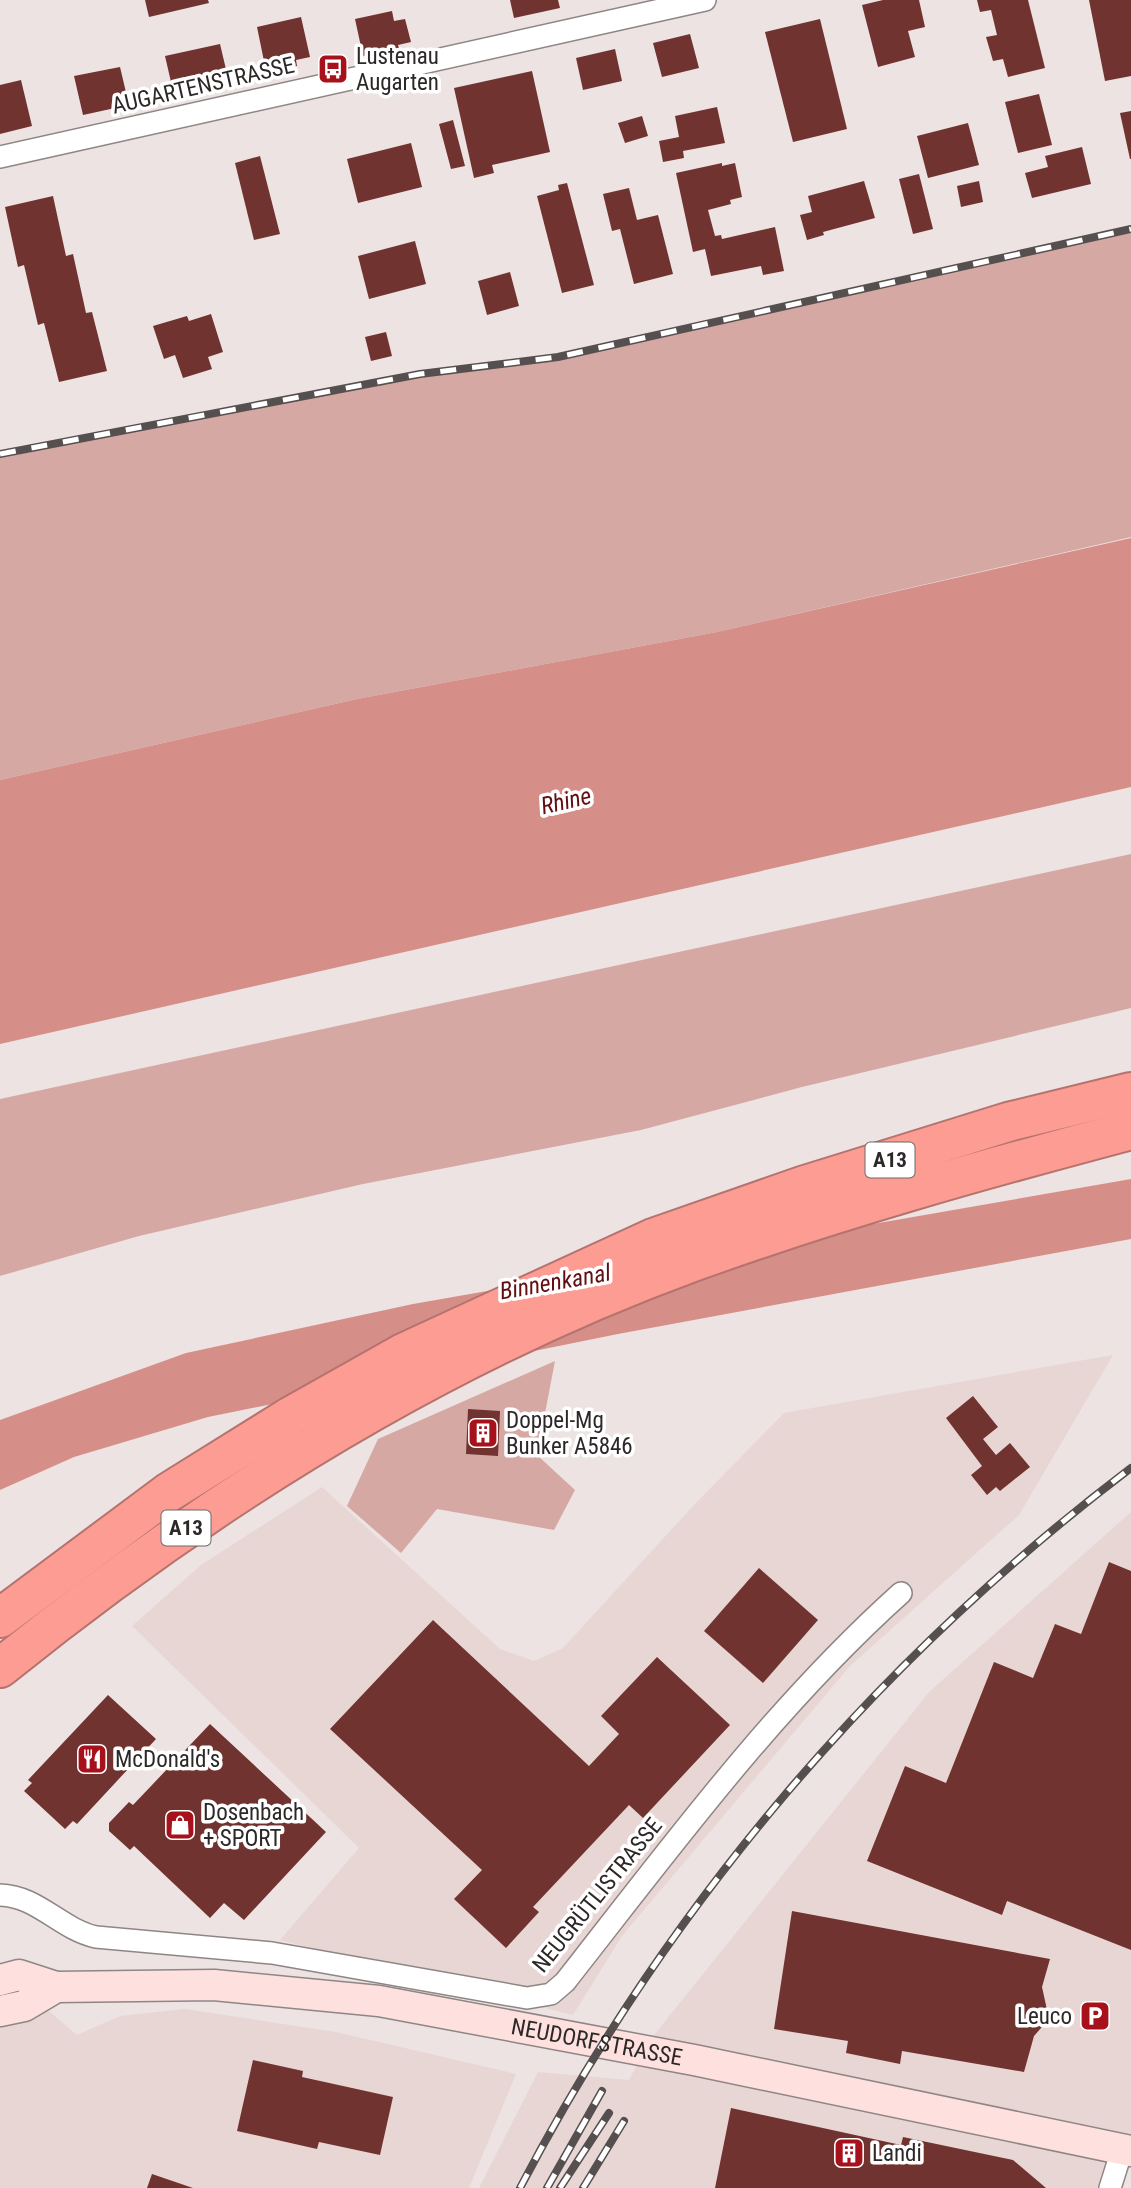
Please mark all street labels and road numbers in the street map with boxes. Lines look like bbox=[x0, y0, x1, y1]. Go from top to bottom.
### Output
street label: AUGARTENSTRASSE bbox=[109, 51, 297, 120]
road number: A13 bbox=[866, 1142, 914, 1178]
road number: A13 bbox=[162, 1510, 210, 1546]
street label: NEUGRÜTLISTRASSE bbox=[526, 1812, 668, 1978]
street label: NEUDORFSTRASSE bbox=[509, 2013, 685, 2072]

